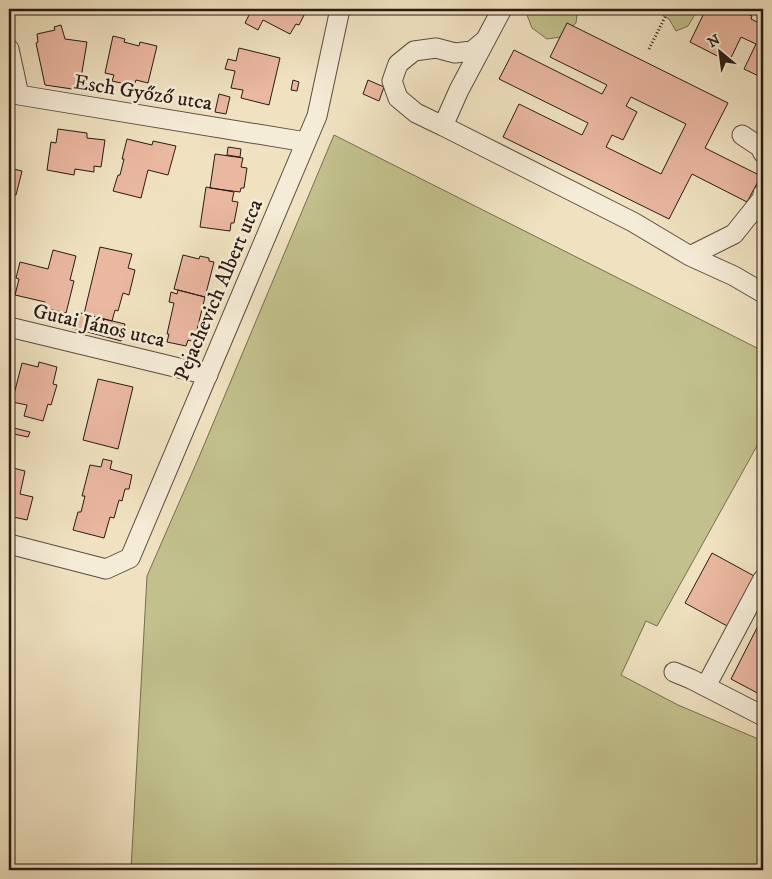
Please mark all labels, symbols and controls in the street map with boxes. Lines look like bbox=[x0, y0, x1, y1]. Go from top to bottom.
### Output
north arrow bbox=[694, 28, 744, 78]
text: N bbox=[705, 31, 724, 52]
street label: Esch Győző utca bbox=[72, 69, 214, 117]
street label: Pejachevich Albert utca bbox=[169, 195, 269, 385]
street label: Gutai János utca bbox=[30, 298, 168, 354]

